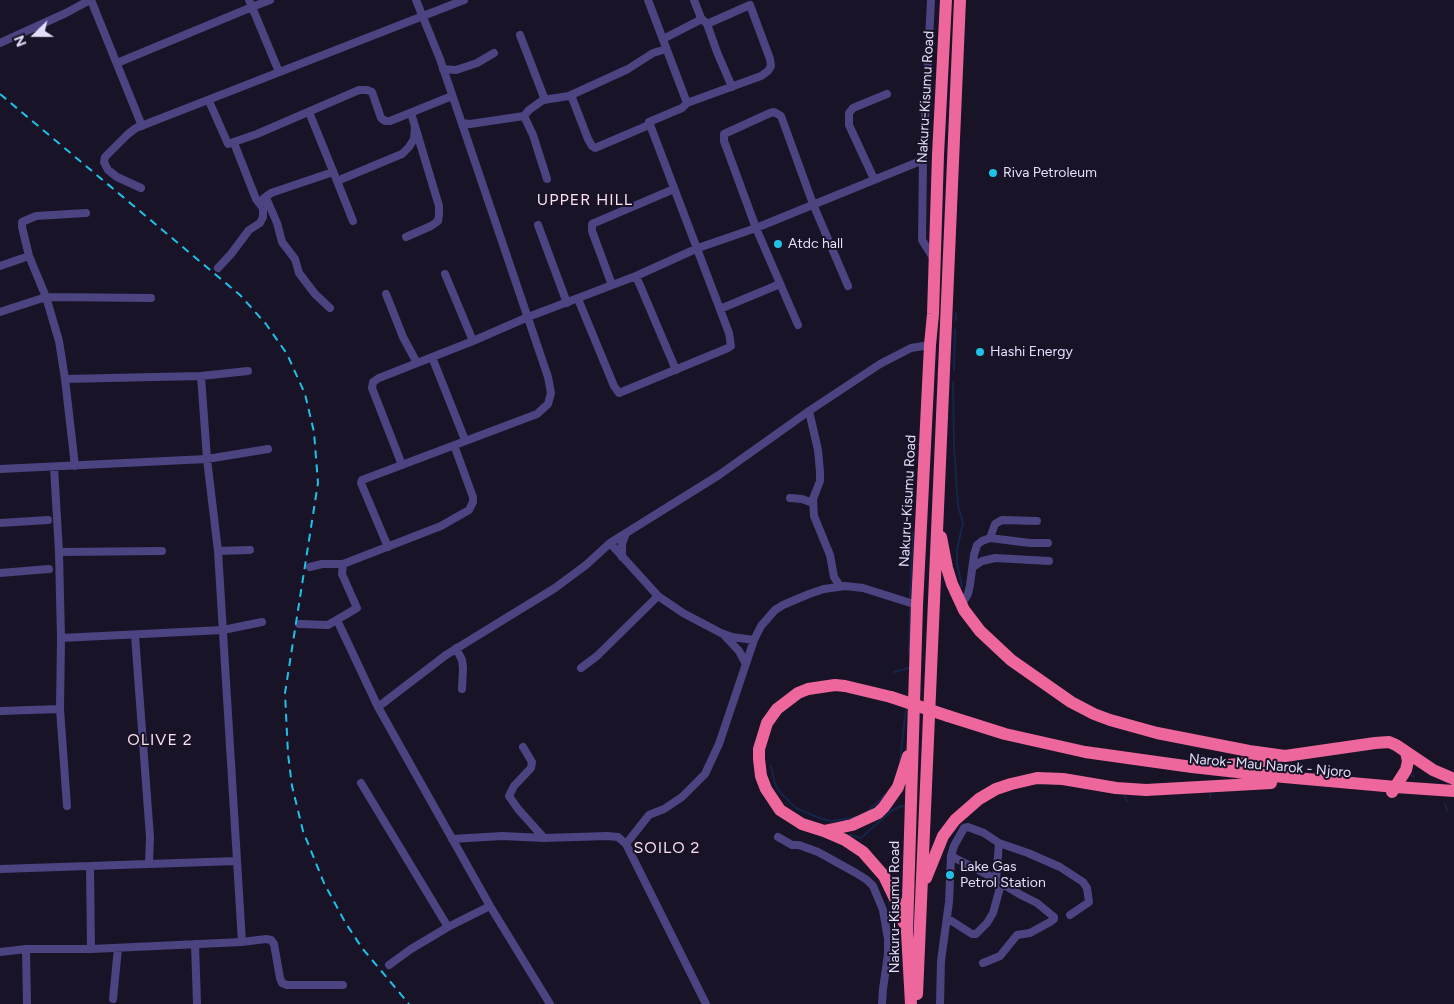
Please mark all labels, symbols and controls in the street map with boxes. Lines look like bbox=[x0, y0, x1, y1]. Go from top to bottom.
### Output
north arrow bbox=[10, 10, 60, 60]
street label: Nakuru-Kisumu Road bbox=[914, 30, 938, 164]
text: N bbox=[11, 33, 31, 49]
place label: Riva Petroleum bbox=[1003, 165, 1097, 181]
marker: Riva Petroleum bbox=[987, 167, 999, 179]
district label: UPPER HILL bbox=[536, 190, 634, 210]
place label: Atdc hall bbox=[788, 236, 843, 252]
marker: Atdc hall bbox=[772, 238, 784, 250]
place label: Hashi Energy bbox=[990, 344, 1073, 360]
marker: Hashi Energy bbox=[974, 346, 986, 358]
street label: Nakuru-Kisumu Road bbox=[896, 434, 920, 568]
district label: OLIVE 2 bbox=[126, 730, 194, 750]
street label: Narok- Mau Narok - Njoro bbox=[1188, 751, 1352, 781]
district label: SOILO 2 bbox=[633, 838, 701, 858]
street label: Nakuru-Kisumu Road bbox=[887, 841, 903, 973]
place label: Lake Gas Petrol Station bbox=[960, 859, 1046, 892]
marker: Lake Gas Petrol Station bbox=[944, 869, 956, 881]

